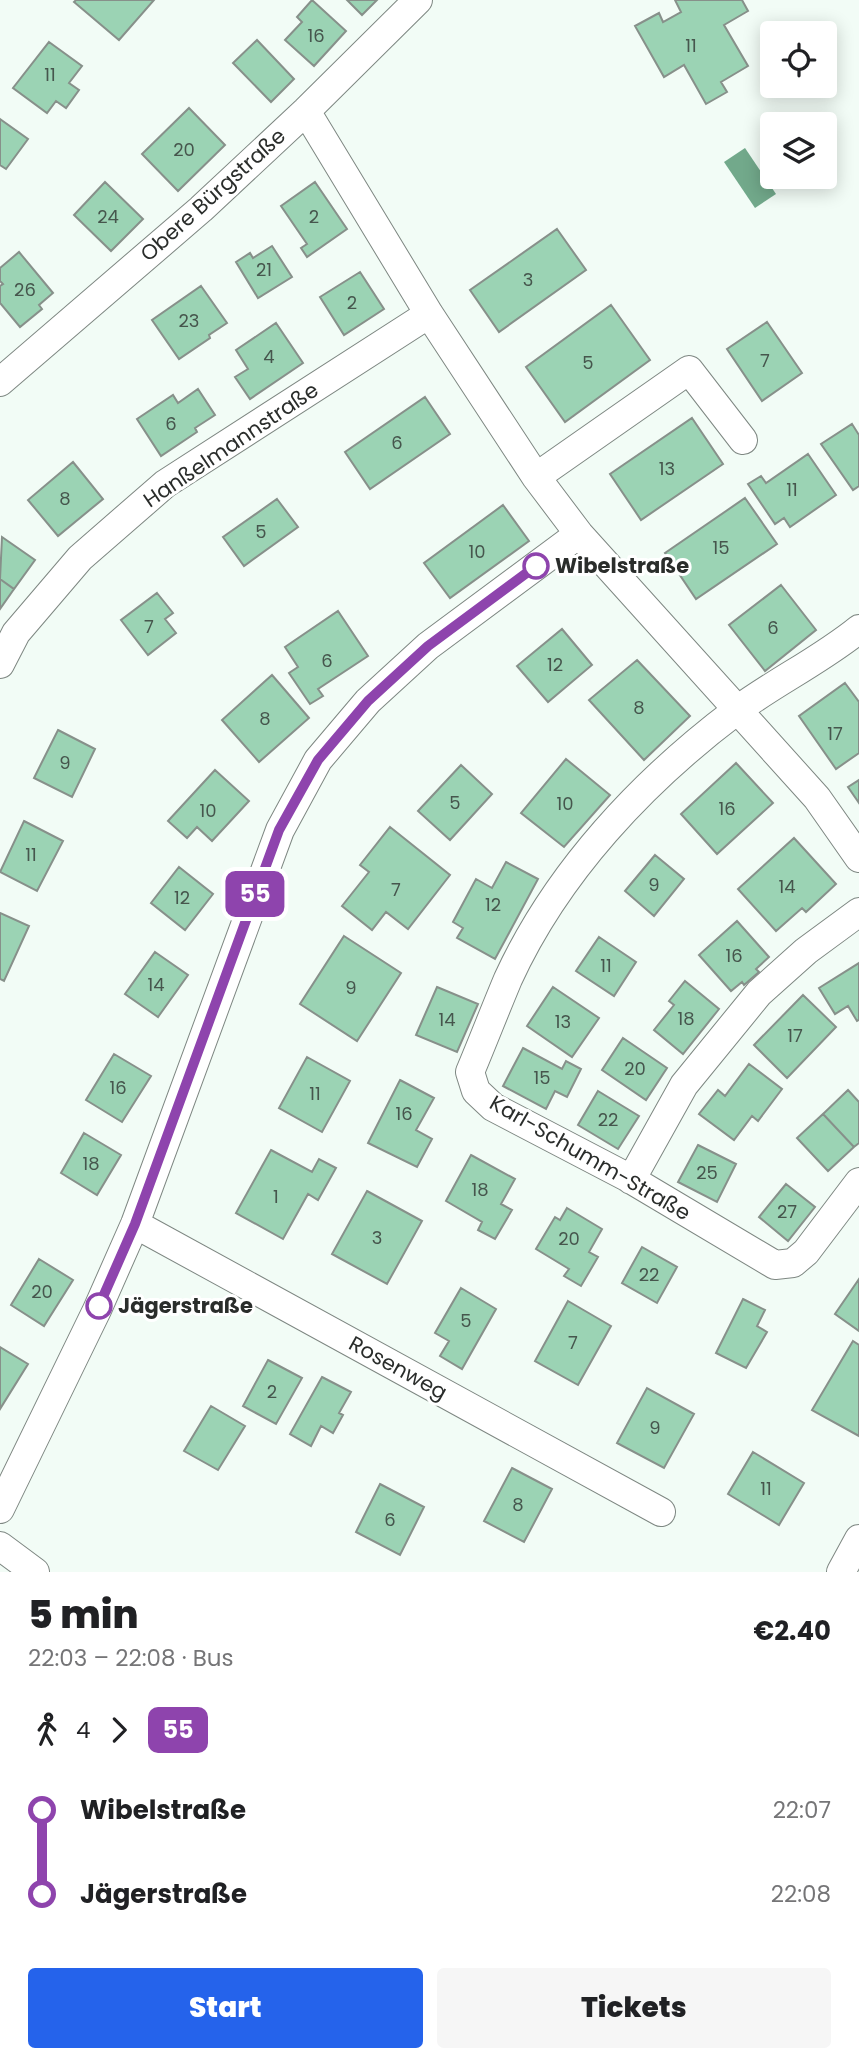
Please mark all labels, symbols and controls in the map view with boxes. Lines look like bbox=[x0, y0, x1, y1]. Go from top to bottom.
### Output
map controls bbox=[760, 21, 837, 189]
button: locate bbox=[760, 21, 837, 98]
house number: 16 bbox=[307, 23, 325, 48]
house number: 11 bbox=[685, 33, 697, 58]
house number: 11 bbox=[44, 62, 56, 87]
button: layers bbox=[760, 112, 837, 189]
street label: Obere Bürgstraße bbox=[134, 121, 292, 268]
house number: 20 bbox=[173, 137, 195, 162]
house number: 24 bbox=[97, 204, 119, 229]
house number: 2 bbox=[309, 204, 319, 229]
house number: 21 bbox=[256, 257, 272, 282]
house number: 3 bbox=[523, 267, 533, 292]
house number: 26 bbox=[14, 277, 36, 302]
house number: 2 bbox=[347, 290, 357, 315]
house number: 23 bbox=[179, 308, 199, 333]
house number: 4 bbox=[263, 344, 275, 369]
house number: 7 bbox=[760, 348, 770, 373]
house number: 5 bbox=[582, 350, 594, 375]
street label: Hanßelmannstraße bbox=[137, 375, 324, 514]
house number: 6 bbox=[165, 411, 177, 436]
house number: 6 bbox=[391, 430, 403, 455]
house number: 13 bbox=[659, 456, 675, 481]
house number: 11 bbox=[786, 477, 798, 502]
house number: 8 bbox=[59, 486, 71, 511]
house number: 5 bbox=[255, 519, 267, 544]
house number: 15 bbox=[712, 535, 730, 560]
house number: 10 bbox=[468, 539, 486, 564]
place label: Wibelstraße bbox=[555, 551, 689, 580]
marker: Wibelstraße bbox=[523, 553, 549, 579]
house number: 7 bbox=[144, 614, 154, 639]
house number: 6 bbox=[767, 615, 779, 640]
house number: 6 bbox=[321, 648, 333, 673]
house number: 12 bbox=[547, 652, 563, 677]
house number: 8 bbox=[633, 695, 645, 720]
house number: 8 bbox=[259, 706, 271, 731]
house number: 17 bbox=[827, 721, 843, 746]
house number: 9 bbox=[59, 750, 71, 775]
house number: 5 bbox=[449, 790, 461, 815]
house number: 10 bbox=[556, 791, 574, 816]
house number: 16 bbox=[718, 796, 736, 821]
house number: 10 bbox=[199, 798, 217, 823]
house number: 11 bbox=[25, 842, 37, 867]
line badge: 55 bbox=[224, 871, 286, 917]
house number: 9 bbox=[648, 872, 660, 897]
house number: 14 bbox=[778, 874, 796, 899]
text: 55 bbox=[239, 877, 271, 910]
house number: 7 bbox=[391, 877, 401, 902]
house number: 12 bbox=[174, 885, 190, 910]
house number: 12 bbox=[485, 892, 501, 917]
house number: 16 bbox=[725, 943, 743, 968]
house number: 11 bbox=[600, 953, 612, 978]
house number: 14 bbox=[147, 972, 165, 997]
house number: 9 bbox=[345, 975, 357, 1000]
house number: 18 bbox=[677, 1006, 695, 1031]
house number: 14 bbox=[438, 1007, 456, 1032]
house number: 13 bbox=[555, 1009, 571, 1034]
house number: 17 bbox=[787, 1023, 803, 1048]
house number: 20 bbox=[624, 1056, 646, 1081]
house number: 15 bbox=[533, 1065, 551, 1090]
house number: 16 bbox=[109, 1075, 127, 1100]
house number: 11 bbox=[309, 1081, 321, 1106]
street label: Karl-Schumm-Straße bbox=[485, 1088, 696, 1227]
house number: 16 bbox=[395, 1101, 413, 1126]
house number: 22 bbox=[598, 1107, 618, 1132]
house number: 18 bbox=[82, 1151, 100, 1176]
house number: 25 bbox=[696, 1160, 718, 1185]
house number: 18 bbox=[471, 1177, 489, 1202]
house number: 1 bbox=[273, 1184, 279, 1209]
house number: 27 bbox=[777, 1199, 797, 1224]
house number: 3 bbox=[372, 1225, 382, 1250]
house number: 20 bbox=[558, 1226, 580, 1251]
house number: 22 bbox=[639, 1262, 659, 1287]
house number: 20 bbox=[31, 1279, 53, 1304]
place label: Jägerstraße bbox=[118, 1291, 253, 1320]
marker: Jägerstraße bbox=[86, 1293, 112, 1319]
house number: 5 bbox=[460, 1308, 472, 1333]
street label: Rosenweg bbox=[344, 1329, 453, 1406]
house number: 7 bbox=[568, 1330, 578, 1355]
house number: 2 bbox=[267, 1379, 277, 1404]
house number: 9 bbox=[649, 1415, 661, 1440]
house number: 11 bbox=[760, 1476, 772, 1501]
house number: 8 bbox=[512, 1492, 524, 1517]
house number: 6 bbox=[384, 1507, 396, 1532]
text: 5 min bbox=[28, 1588, 138, 1641]
text: €2.40 bbox=[754, 1613, 831, 1649]
text: 22:03 – 22:08 · Bus bbox=[28, 1642, 233, 1674]
icon: walk bbox=[28, 1711, 66, 1749]
icon: forward bbox=[100, 1711, 138, 1749]
text: 55 bbox=[162, 1713, 194, 1746]
text: 4 bbox=[76, 1714, 90, 1746]
text: Wibelstraße bbox=[80, 1792, 246, 1828]
text: 22:07 bbox=[773, 1794, 831, 1826]
text: Jägerstraße bbox=[80, 1876, 247, 1912]
text: 22:08 bbox=[771, 1878, 831, 1910]
button: Start bbox=[28, 1968, 423, 2048]
button: Tickets bbox=[437, 1968, 831, 2048]

